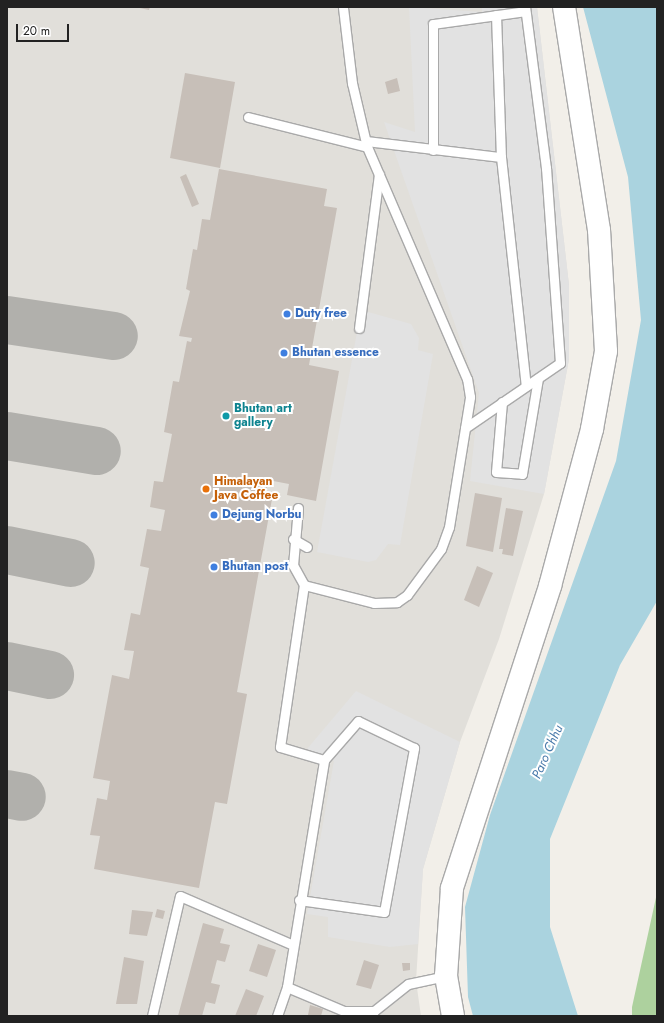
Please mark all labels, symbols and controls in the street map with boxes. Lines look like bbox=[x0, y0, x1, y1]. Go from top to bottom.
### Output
scale bar bbox=[18, 16, 71, 42]
text: 20 m bbox=[23, 22, 50, 40]
place label: Duty free bbox=[295, 307, 347, 321]
marker: Duty free bbox=[282, 309, 292, 319]
place label: Bhutan essence bbox=[292, 346, 379, 360]
marker: Bhutan essence bbox=[279, 348, 289, 358]
place label: Bhutan art gallery bbox=[234, 402, 292, 430]
marker: Bhutan art gallery bbox=[221, 411, 231, 421]
place label: Himalayan Java Coffee bbox=[214, 475, 278, 503]
marker: Himalayan Java Coffee bbox=[201, 484, 211, 494]
place label: Dejung Norbu bbox=[222, 508, 301, 522]
marker: Dejung Norbu bbox=[209, 510, 219, 520]
place label: Bhutan post bbox=[222, 560, 288, 574]
marker: Bhutan post bbox=[209, 562, 219, 572]
water label: Paro Chhu bbox=[529, 723, 567, 781]

